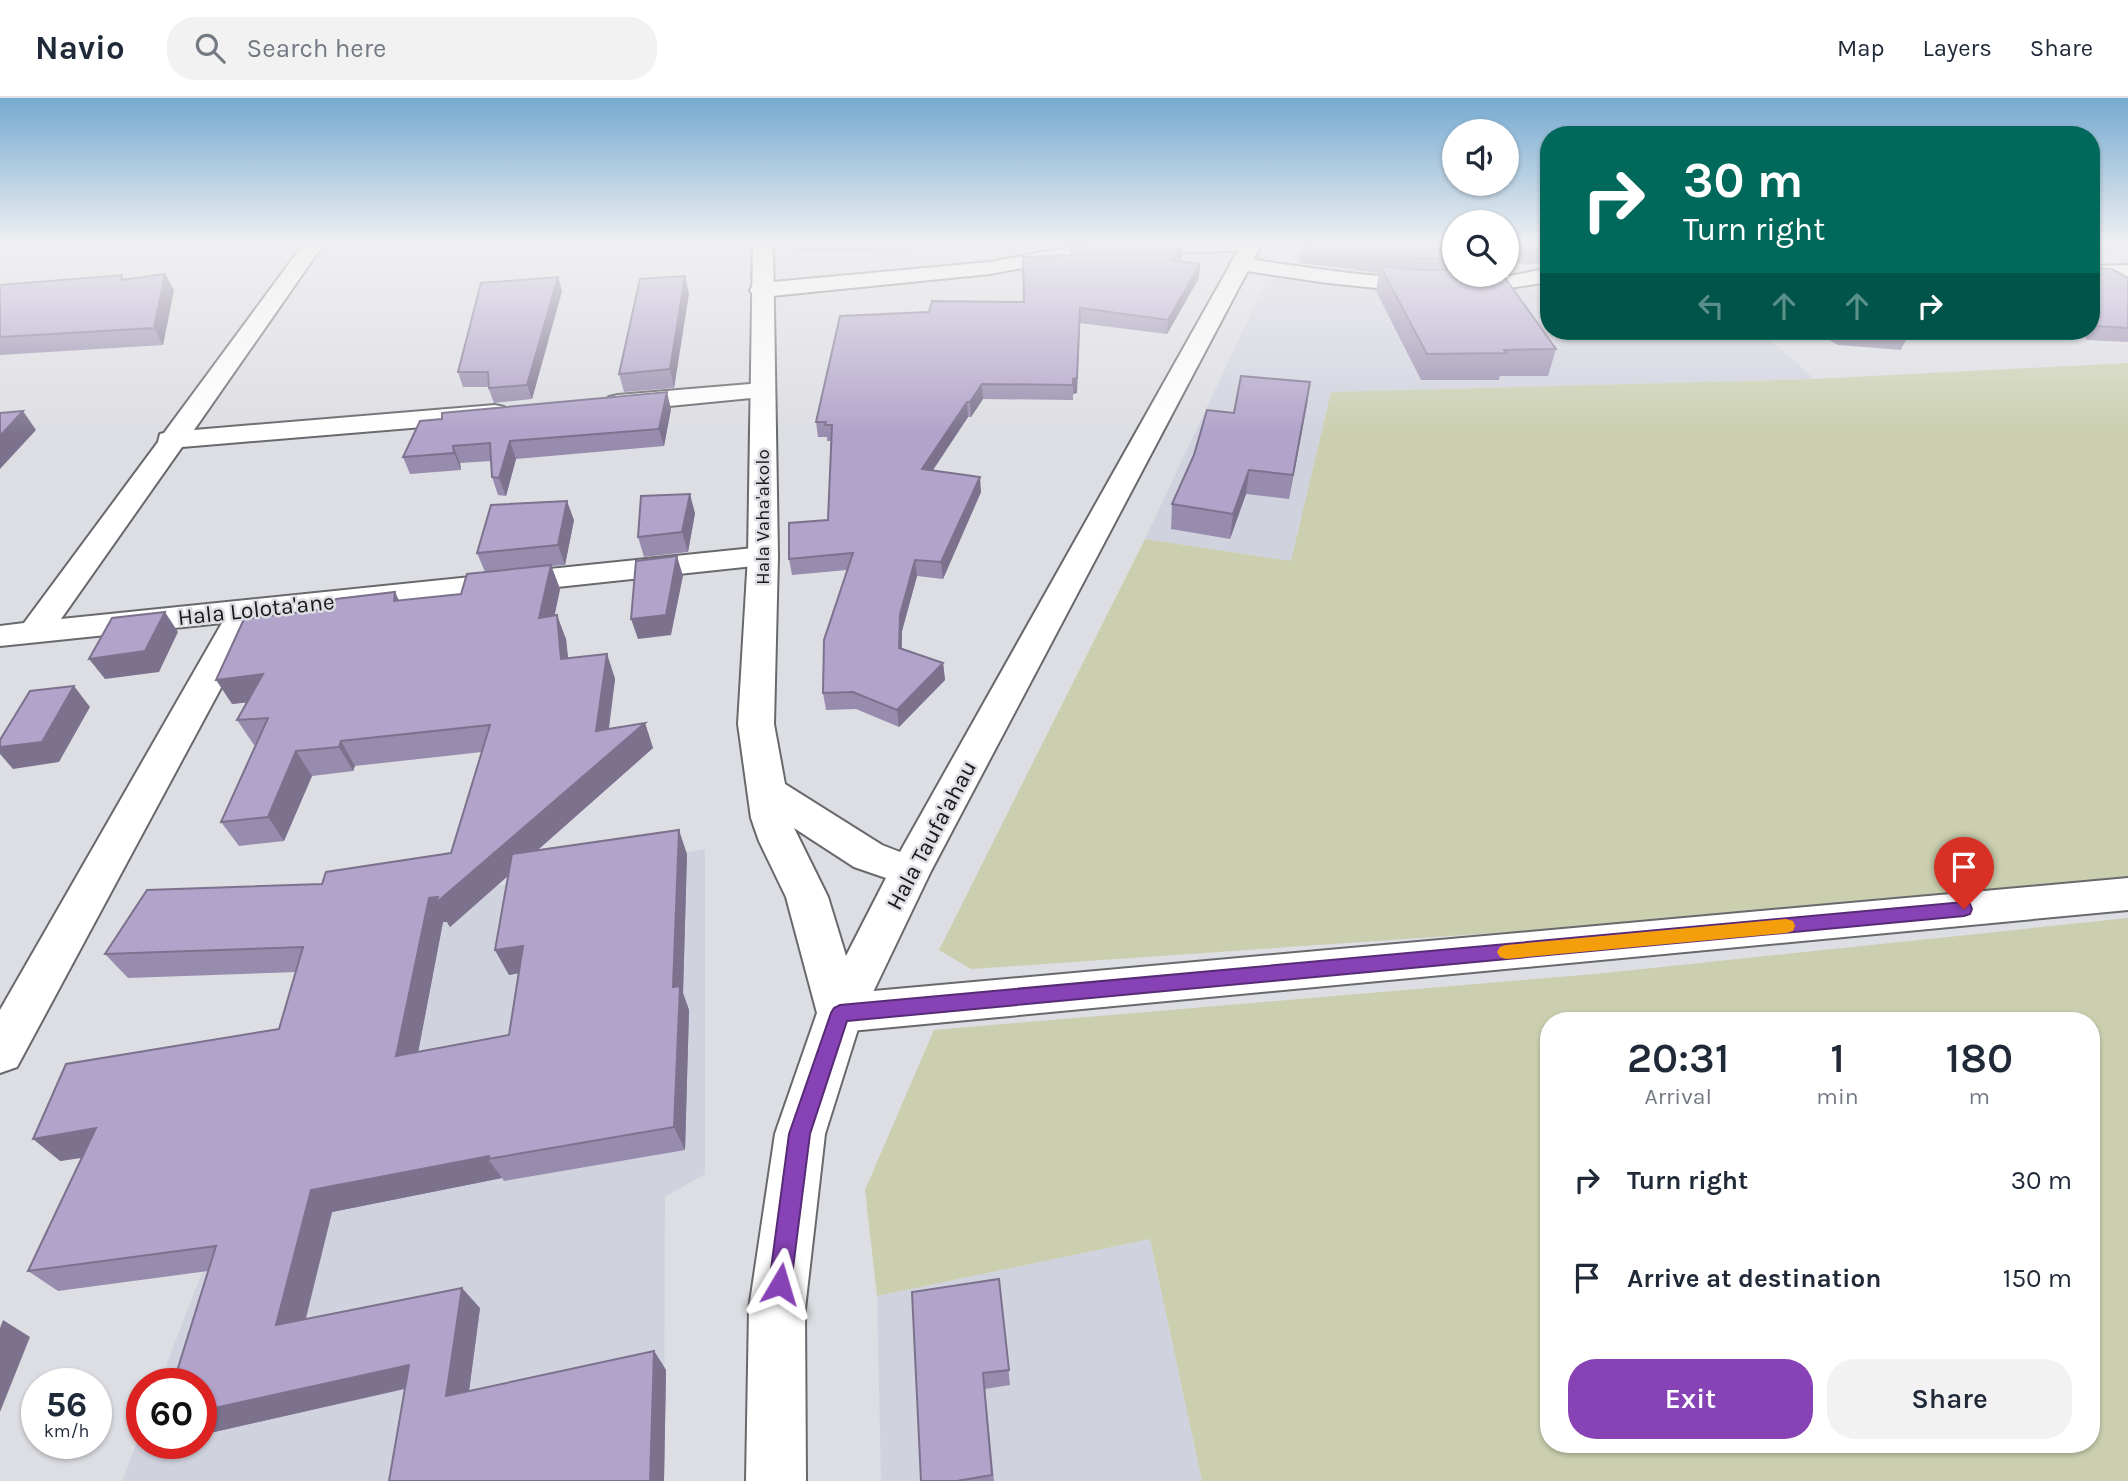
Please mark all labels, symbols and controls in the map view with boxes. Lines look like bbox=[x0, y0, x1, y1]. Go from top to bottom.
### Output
search box bbox=[167, 17, 657, 80]
text: Navio bbox=[35, 29, 125, 67]
icon: search bbox=[191, 29, 229, 67]
text: Search here bbox=[247, 33, 386, 64]
text: Map bbox=[1837, 34, 1885, 62]
text: Layers bbox=[1923, 34, 1992, 62]
text: Share bbox=[2030, 34, 2093, 62]
map controls bbox=[1442, 119, 1519, 287]
button: sound bbox=[1442, 119, 1519, 196]
text: 30 m bbox=[1683, 152, 1803, 209]
icon: right bbox=[1568, 154, 1659, 245]
button: search bbox=[1442, 210, 1519, 287]
text: Turn right bbox=[1683, 211, 1825, 248]
icon: left bbox=[1692, 287, 1730, 325]
icon: ahead bbox=[1765, 287, 1803, 325]
icon: ahead bbox=[1838, 287, 1876, 325]
icon: right bbox=[1911, 287, 1949, 325]
street label: Hala Vaha'akolo bbox=[752, 449, 774, 585]
street label: Hala Lolota'ane bbox=[176, 588, 336, 631]
street label: Hala Taufa'ahau bbox=[881, 756, 982, 915]
pin bbox=[1934, 837, 1994, 909]
icon: arrive bbox=[1945, 848, 1983, 886]
text: 20:31 bbox=[1627, 1033, 1729, 1083]
text: 1 bbox=[1830, 1033, 1845, 1083]
text: 180 bbox=[1946, 1033, 2013, 1083]
text: Arrival bbox=[1645, 1083, 1712, 1110]
text: min bbox=[1816, 1083, 1859, 1110]
text: m bbox=[1969, 1083, 1990, 1110]
icon: right bbox=[1568, 1161, 1606, 1199]
text: Turn right bbox=[1627, 1165, 1748, 1196]
text: 30 m bbox=[2011, 1165, 2072, 1196]
position arrow bbox=[743, 1247, 817, 1321]
icon: arrive bbox=[1568, 1259, 1606, 1297]
text: Arrive at destination bbox=[1627, 1263, 1881, 1294]
text: 150 m bbox=[2003, 1263, 2072, 1294]
button: Exit bbox=[1568, 1359, 1813, 1439]
button: Share bbox=[1827, 1359, 2072, 1439]
speed limit sign: 60 bbox=[126, 1368, 217, 1459]
text: 56 bbox=[46, 1384, 87, 1425]
text: km/h bbox=[44, 1420, 89, 1442]

